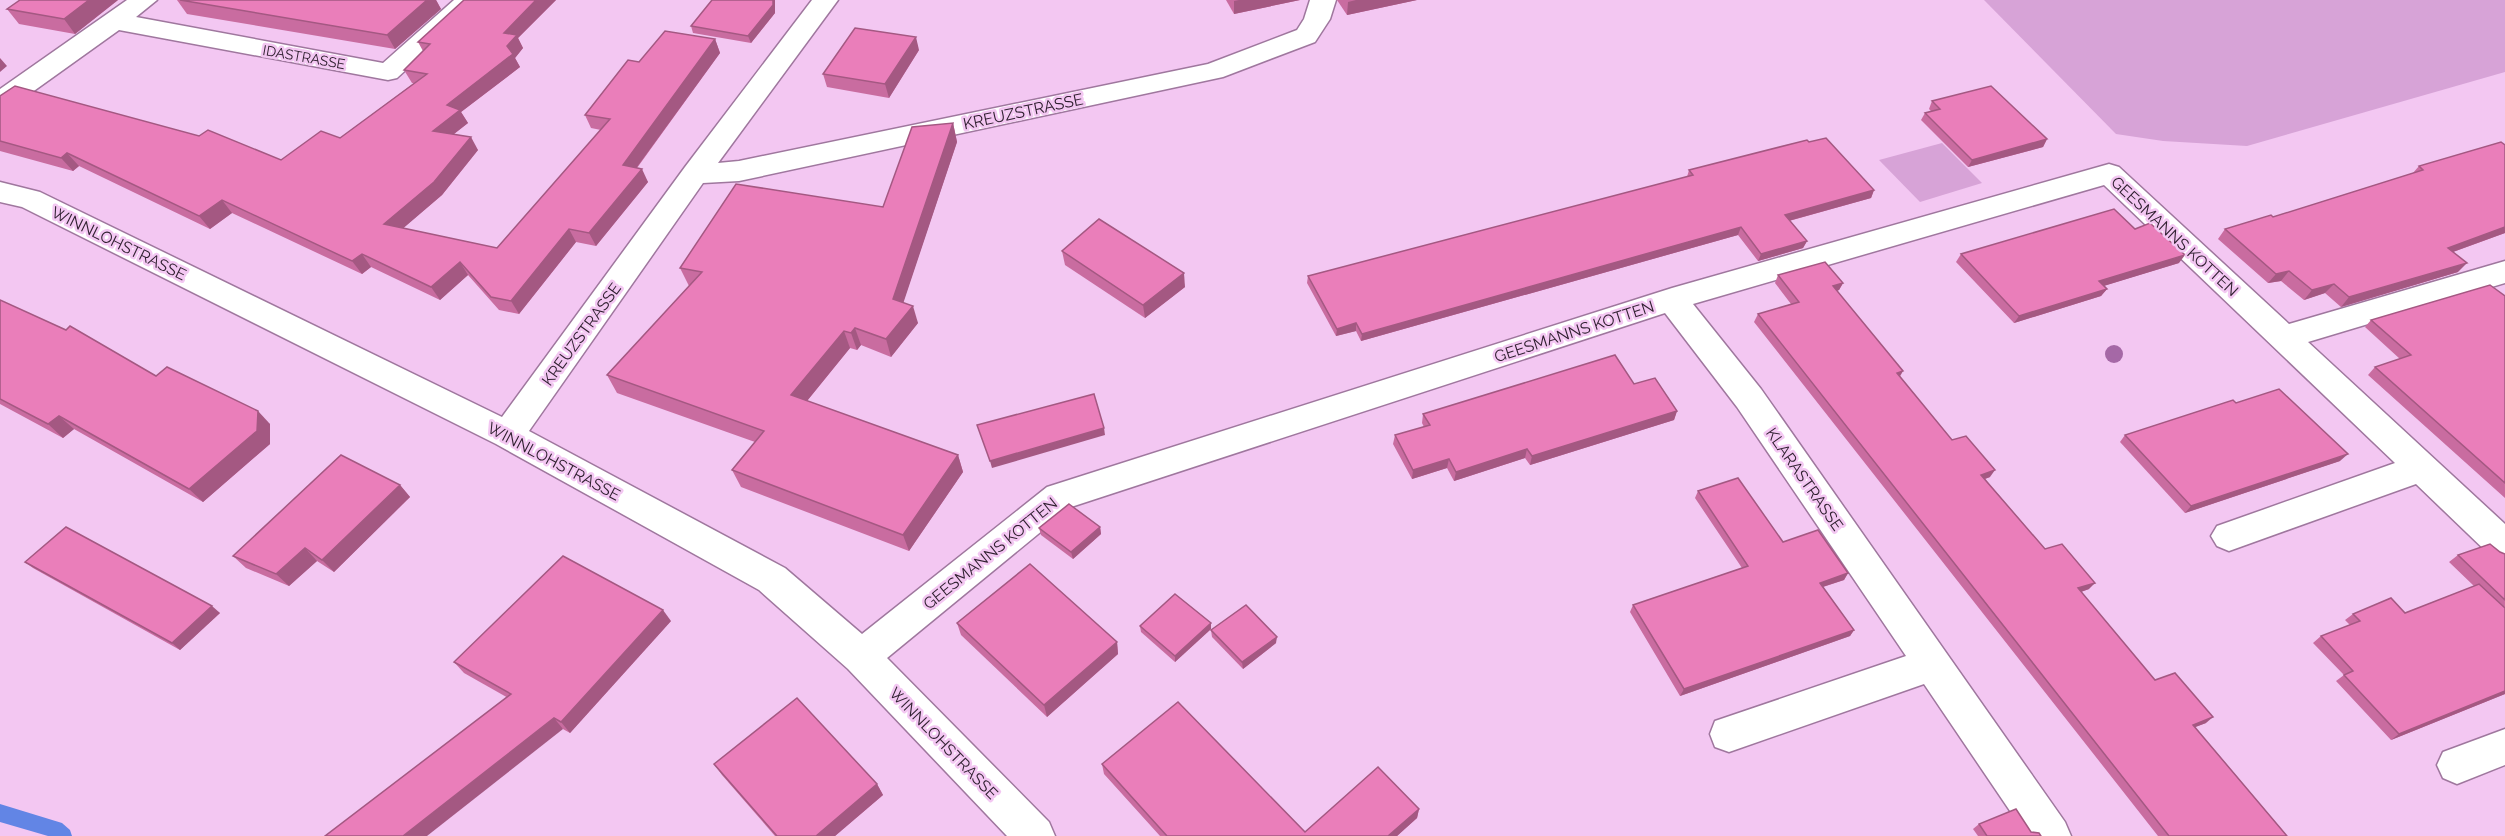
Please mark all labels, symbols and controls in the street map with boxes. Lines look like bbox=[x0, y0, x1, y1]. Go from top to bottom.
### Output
street label: IDASTRASSE bbox=[262, 42, 346, 72]
street label: KREUZSTRASSE bbox=[961, 89, 1085, 133]
street label: GEESMANNS KOTTEN bbox=[2107, 173, 2242, 300]
street label: WINNLOHSTRASSE bbox=[48, 203, 190, 284]
street label: KREUZSTRASSE bbox=[538, 279, 625, 389]
street label: GEESMANNS KOTTEN bbox=[1492, 297, 1656, 366]
street label: WINNLOHSTRASSE bbox=[484, 418, 624, 505]
street label: KLARASTRASSE bbox=[1762, 424, 1847, 535]
street label: GEESMANNS KOTTEN bbox=[920, 494, 1061, 613]
street label: WINNLOHSTRASSE bbox=[885, 684, 1002, 803]

